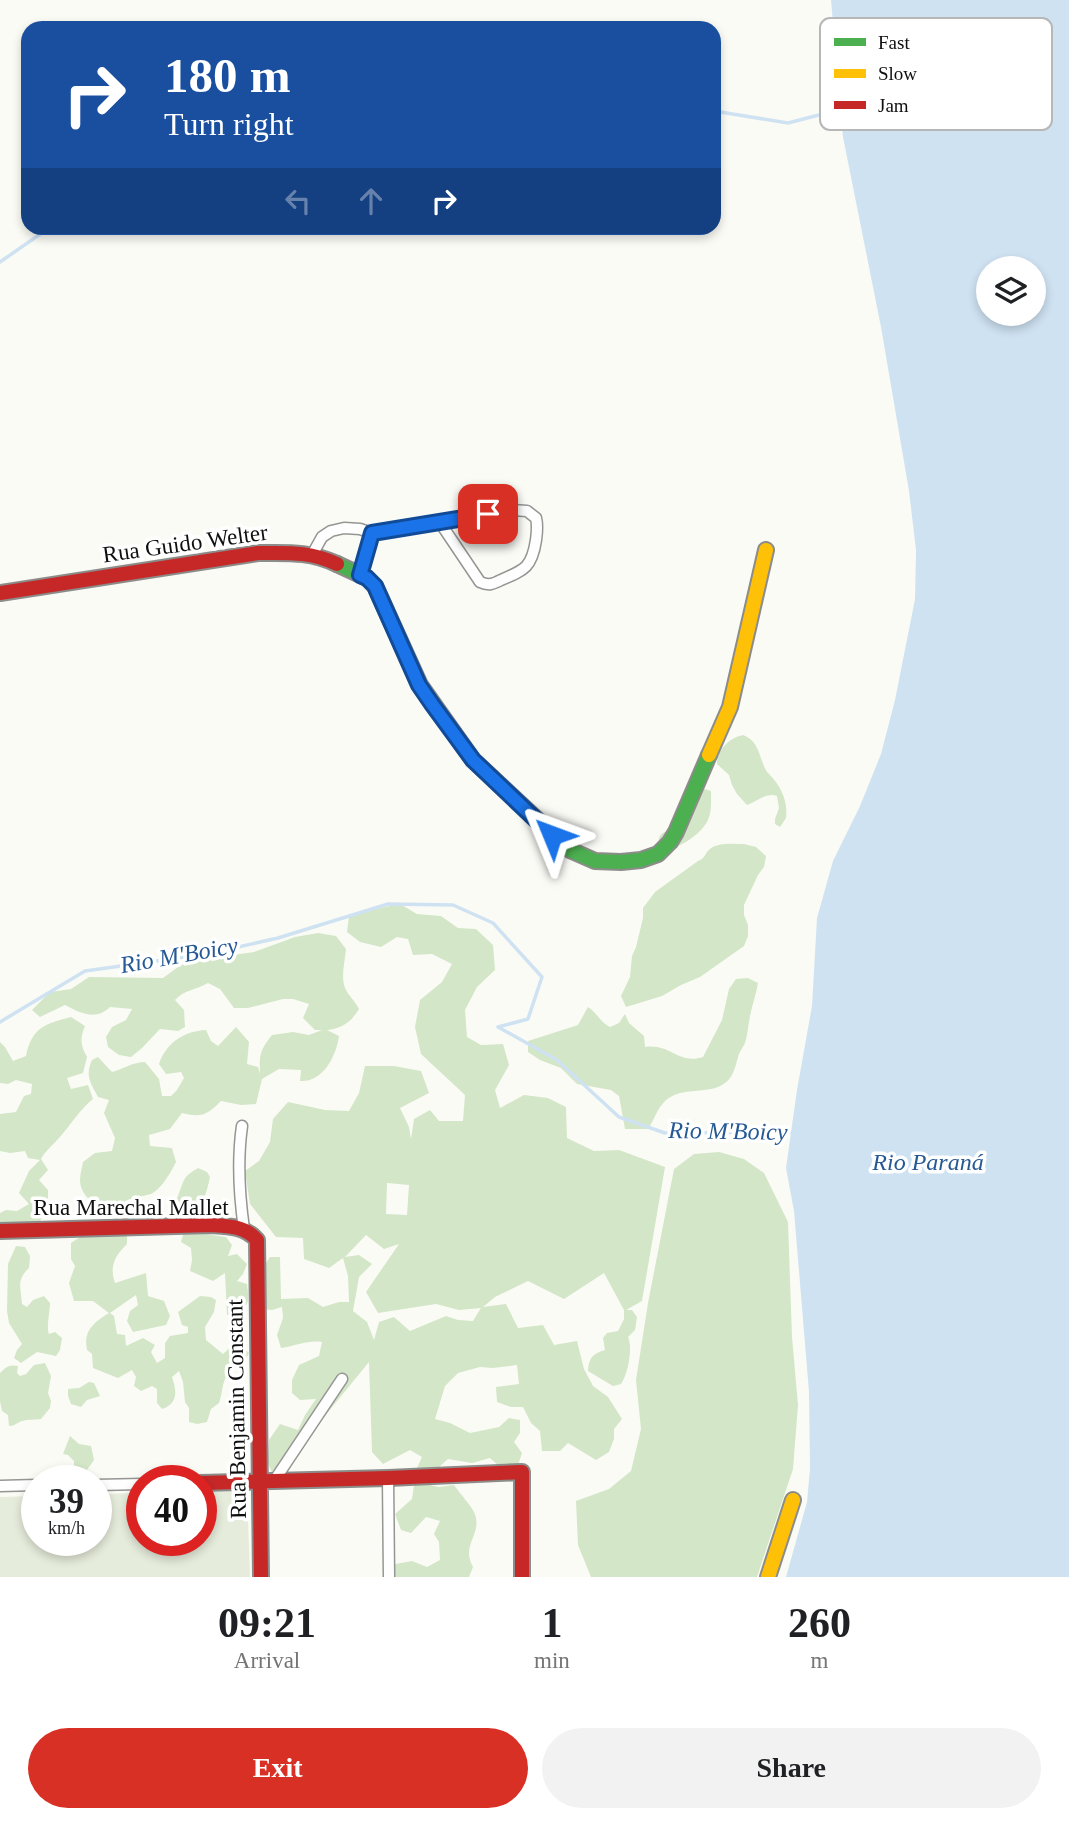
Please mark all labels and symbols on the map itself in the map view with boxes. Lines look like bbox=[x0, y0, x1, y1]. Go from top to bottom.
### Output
legend bbox=[820, 18, 1052, 130]
text: Fast bbox=[878, 32, 910, 53]
text: Slow bbox=[878, 63, 917, 84]
text: Jam bbox=[878, 95, 909, 116]
pin bbox=[458, 484, 518, 544]
street label: Rua Guido Welter bbox=[101, 519, 270, 567]
position arrow bbox=[515, 798, 589, 872]
water label: Rio M'Boicy bbox=[117, 932, 240, 978]
water label: Rio M'Boicy bbox=[667, 1117, 788, 1145]
water label: Rio Paraná bbox=[871, 1149, 984, 1175]
street label: Rua Marechal Mallet bbox=[33, 1195, 229, 1220]
street label: Rua Benjamin Constant bbox=[222, 1298, 251, 1519]
speed limit sign: 40 bbox=[126, 1465, 217, 1556]

